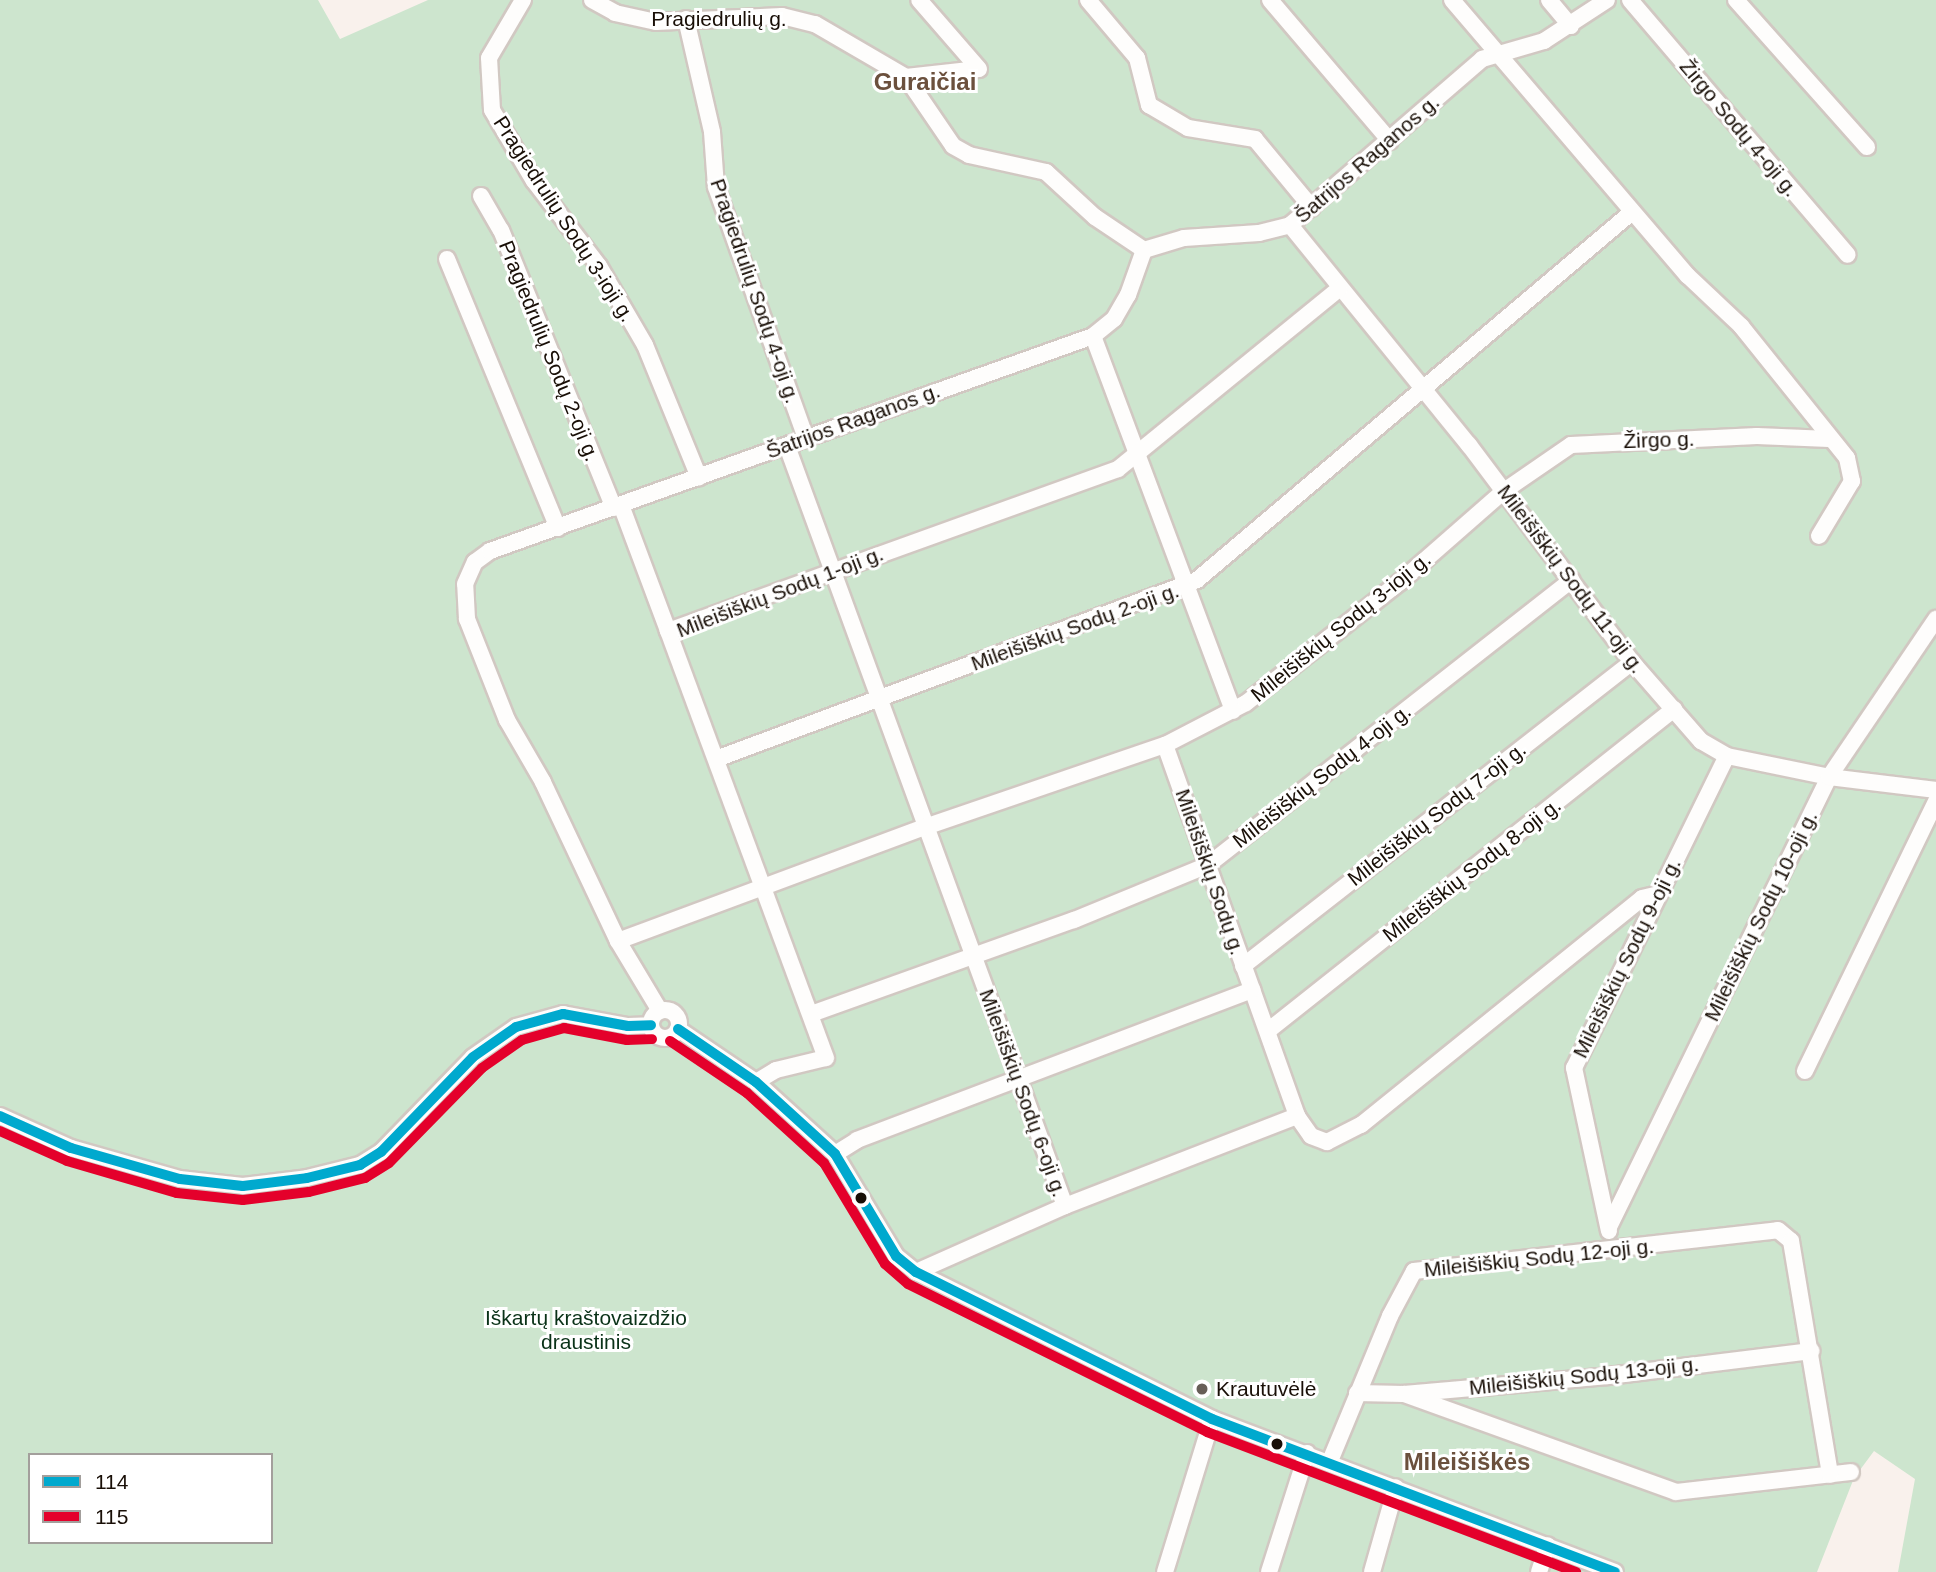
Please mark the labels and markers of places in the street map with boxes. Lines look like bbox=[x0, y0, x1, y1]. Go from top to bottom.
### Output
unlabelled marker bbox=[854, 1191, 868, 1205]
place label: Krautuvėlė bbox=[1216, 1376, 1316, 1402]
marker: Krautuvėlė bbox=[1194, 1381, 1210, 1397]
unlabelled marker bbox=[1270, 1437, 1284, 1451]

